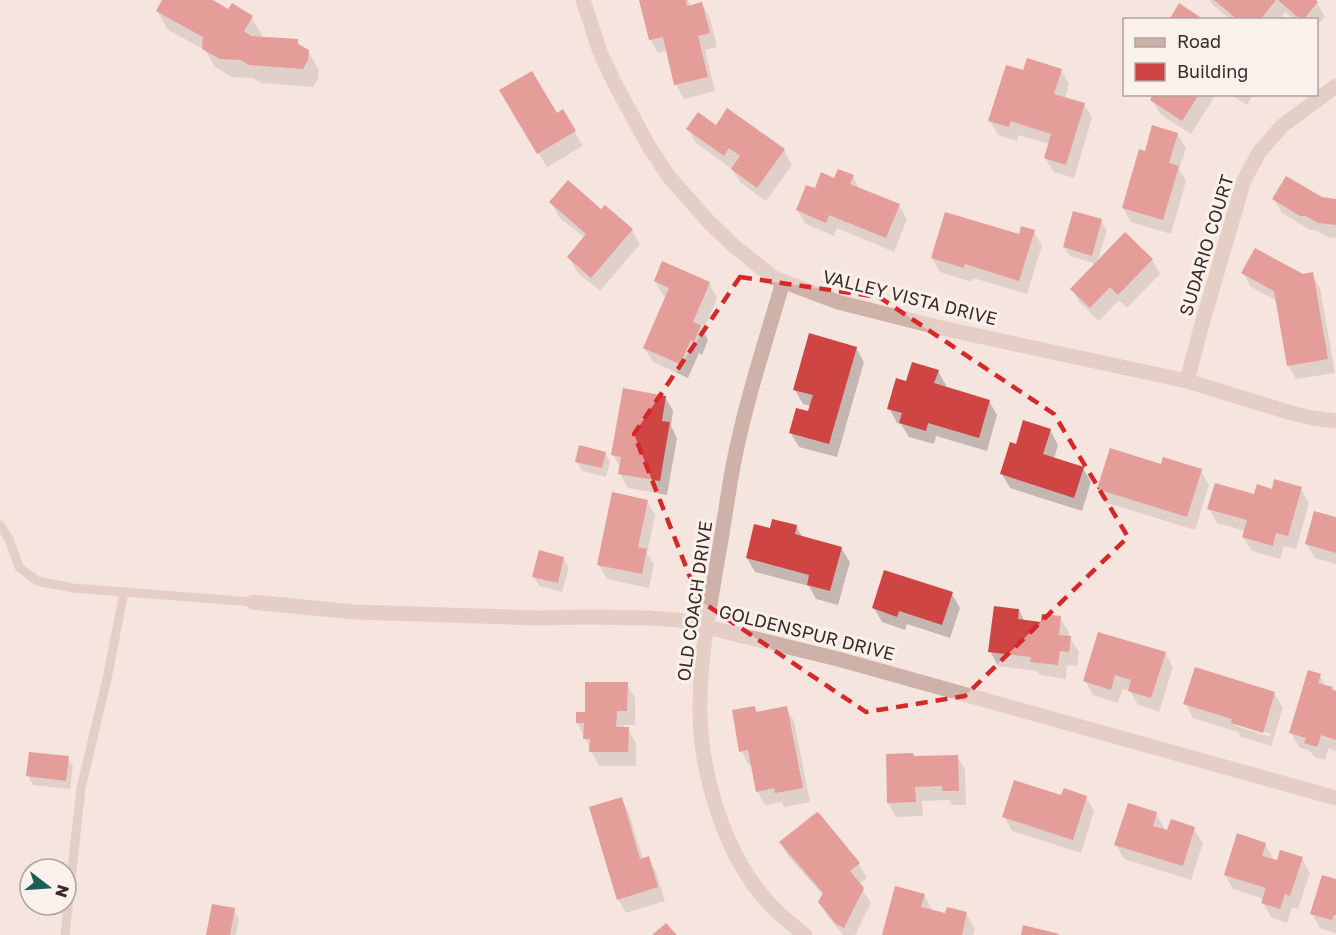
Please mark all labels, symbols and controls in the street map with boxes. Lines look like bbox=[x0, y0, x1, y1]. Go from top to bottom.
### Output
legend bbox=[1123, 18, 1318, 96]
text: Road bbox=[1177, 30, 1221, 52]
text: Building bbox=[1177, 60, 1248, 82]
street label: SUDARIO COURT bbox=[1174, 172, 1238, 318]
street label: VALLEY VISTA DRIVE bbox=[820, 265, 1000, 329]
street label: OLD COACH DRIVE bbox=[672, 519, 716, 683]
street label: GOLDENSPUR DRIVE bbox=[717, 600, 897, 664]
north arrow bbox=[18, 857, 78, 917]
text: N bbox=[51, 883, 74, 900]

